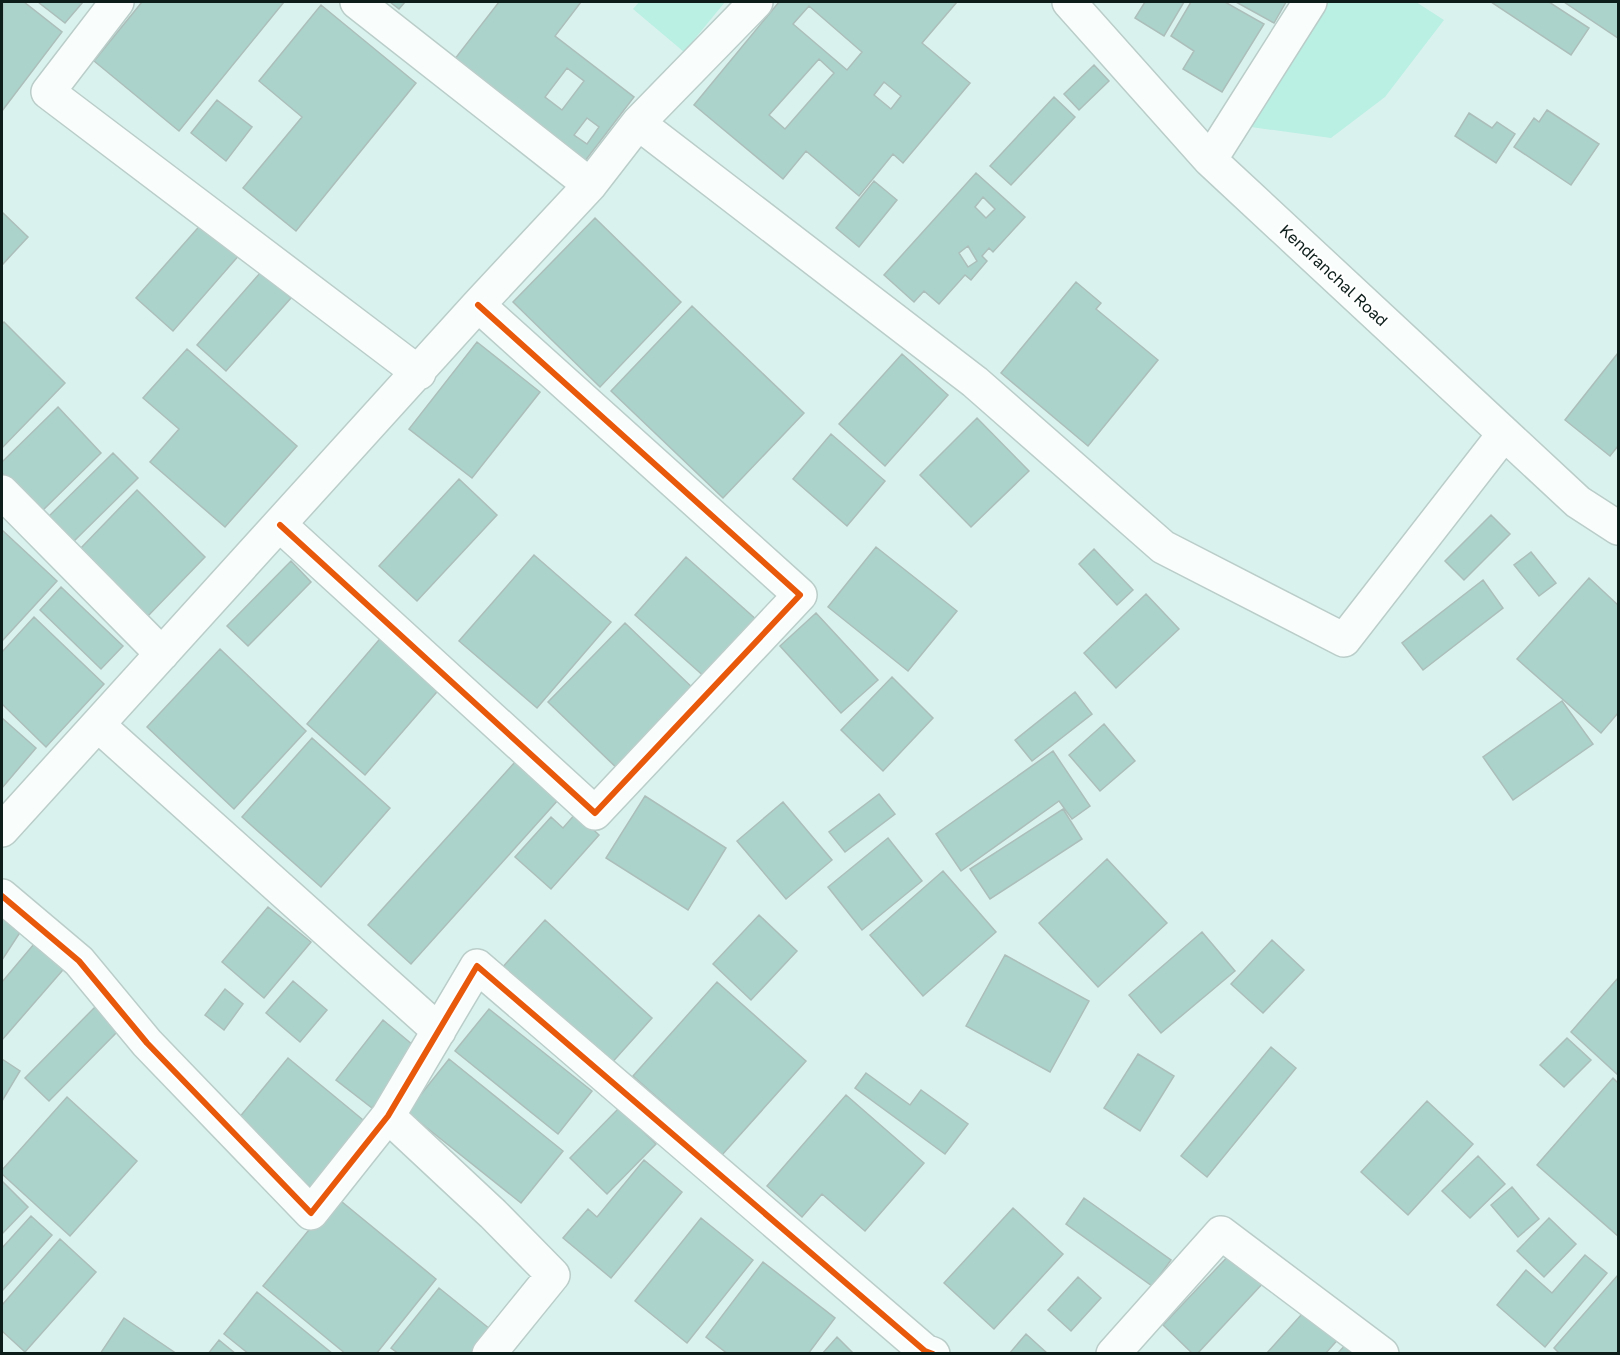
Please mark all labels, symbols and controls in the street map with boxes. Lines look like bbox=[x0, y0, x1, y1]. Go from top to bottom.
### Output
street label: Kendranchal Road bbox=[1276, 220, 1392, 330]

